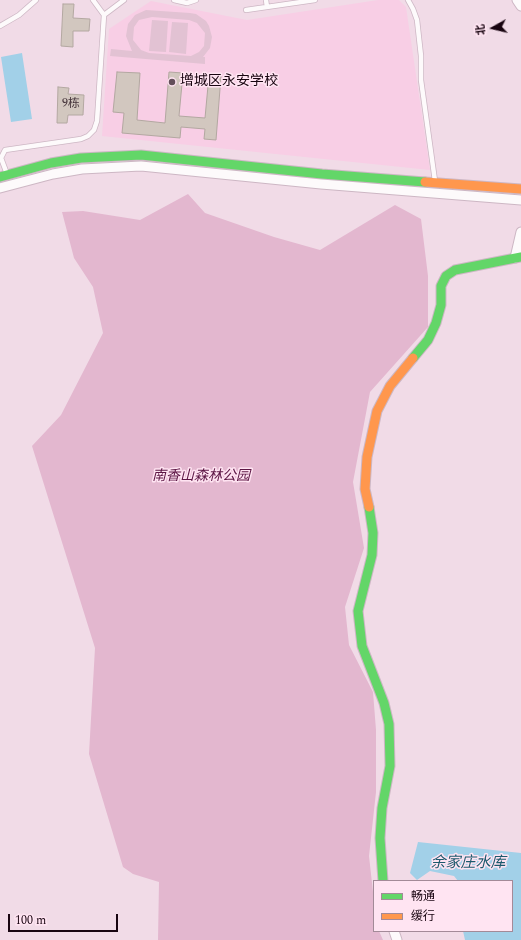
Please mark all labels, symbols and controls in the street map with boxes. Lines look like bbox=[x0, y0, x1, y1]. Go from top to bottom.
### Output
north arrow bbox=[473, 8, 513, 48]
text: 北 bbox=[471, 23, 490, 36]
place label: 增城区永安学校 bbox=[180, 74, 278, 90]
marker: 增城区永安学校 bbox=[167, 77, 177, 87]
house number: 9栋 bbox=[62, 98, 80, 112]
park label: 南香山森林公园 bbox=[152, 469, 250, 485]
water label: 余家庄水库 bbox=[431, 855, 505, 873]
legend bbox=[373, 880, 513, 932]
text: 畅通 bbox=[411, 887, 435, 906]
scale bar bbox=[10, 906, 120, 932]
text: 缓行 bbox=[411, 907, 435, 926]
text: 100 m bbox=[15, 911, 46, 930]

